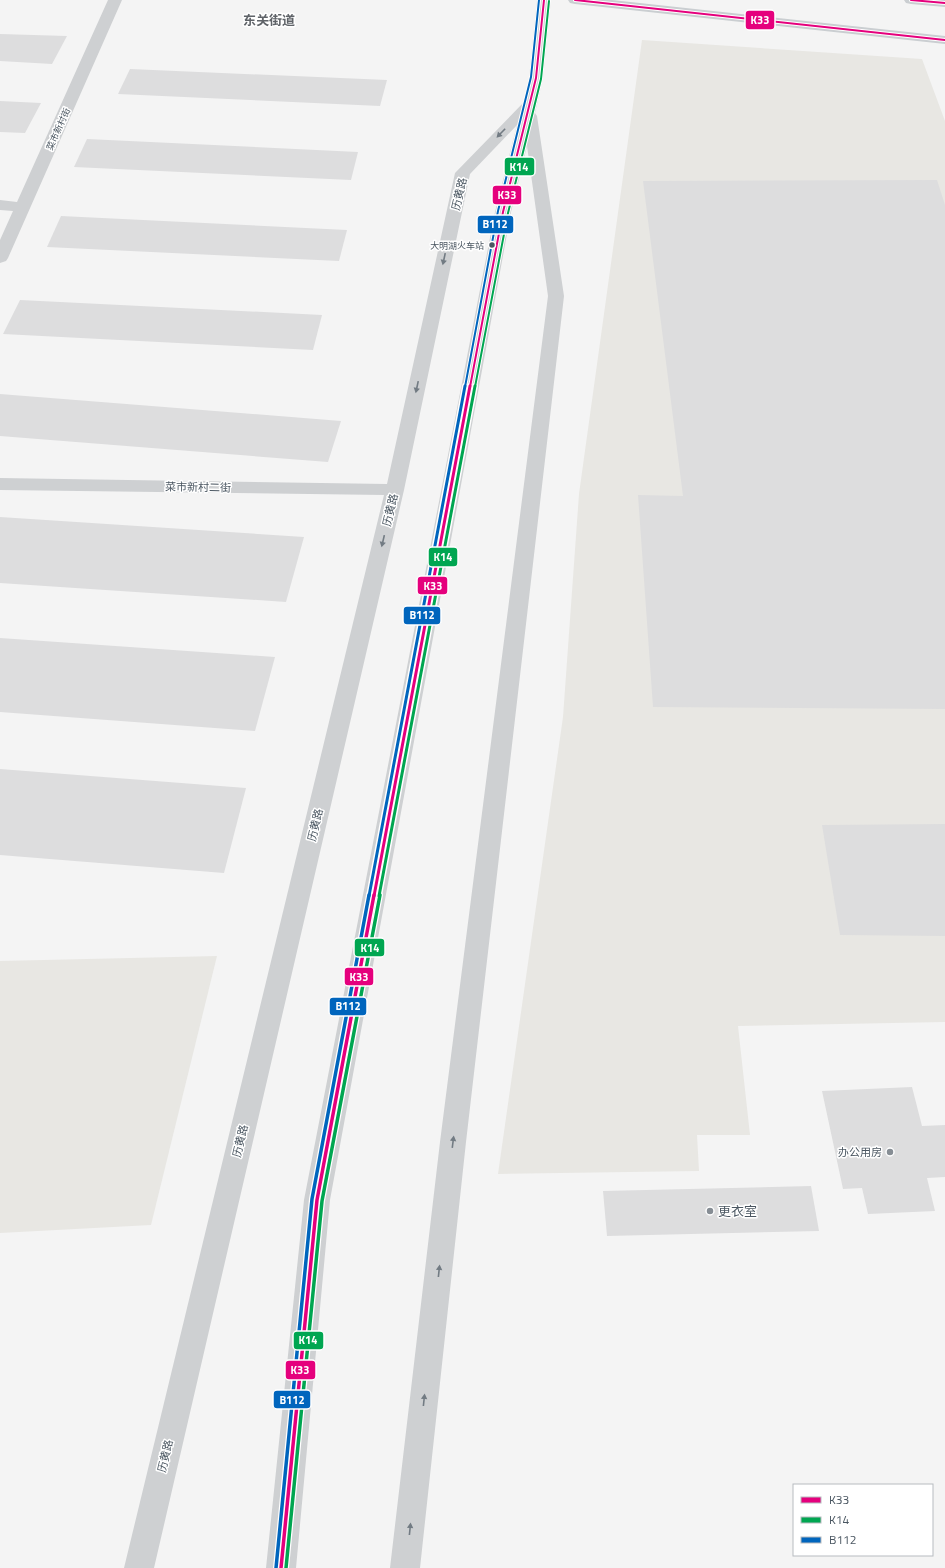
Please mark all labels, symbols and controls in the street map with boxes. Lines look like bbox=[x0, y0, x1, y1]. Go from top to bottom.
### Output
district label: 东关街道 bbox=[243, 10, 295, 30]
line badge: K33 bbox=[745, 10, 775, 30]
text: K33 bbox=[751, 12, 769, 28]
street label: 菜市新村街 bbox=[43, 106, 73, 152]
one-way arrow bbox=[496, 128, 506, 138]
line badge: K14 bbox=[504, 157, 535, 176]
text: K14 bbox=[510, 159, 528, 175]
street label: 历黄路 bbox=[447, 176, 471, 212]
line badge: K33 bbox=[492, 185, 522, 205]
text: K33 bbox=[498, 187, 516, 203]
line badge: B112 bbox=[477, 215, 514, 234]
text: B112 bbox=[482, 216, 508, 232]
place label: 大明湖火车站 bbox=[430, 239, 484, 252]
marker: 大明湖火车站 bbox=[487, 240, 497, 250]
one-way arrow bbox=[441, 253, 447, 266]
one-way arrow bbox=[414, 380, 420, 393]
street label: 菜市新村二街 bbox=[165, 478, 231, 496]
street label: 历黄路 bbox=[378, 492, 402, 528]
one-way arrow bbox=[380, 535, 386, 547]
line badge: K14 bbox=[428, 547, 458, 567]
text: K14 bbox=[434, 549, 452, 565]
line badge: K33 bbox=[417, 576, 448, 595]
text: K33 bbox=[424, 578, 442, 594]
line badge: B112 bbox=[403, 606, 441, 625]
text: B112 bbox=[409, 607, 435, 623]
street label: 历黄路 bbox=[303, 807, 327, 843]
line badge: K14 bbox=[354, 938, 385, 957]
text: K14 bbox=[361, 940, 379, 956]
line badge: K33 bbox=[344, 967, 374, 986]
text: K33 bbox=[350, 969, 368, 985]
line badge: B112 bbox=[329, 997, 367, 1016]
text: B112 bbox=[335, 998, 361, 1014]
street label: 历黄路 bbox=[228, 1123, 252, 1159]
one-way arrow bbox=[450, 1136, 456, 1148]
place label: 办公用房 bbox=[838, 1144, 882, 1160]
marker: 办公用房 bbox=[885, 1147, 895, 1157]
place label: 更衣室 bbox=[718, 1201, 757, 1221]
marker: 更衣室 bbox=[705, 1206, 715, 1216]
one-way arrow bbox=[435, 1265, 442, 1277]
line badge: K14 bbox=[293, 1331, 324, 1350]
text: K14 bbox=[299, 1332, 317, 1348]
line badge: K33 bbox=[285, 1360, 316, 1380]
text: K33 bbox=[291, 1362, 309, 1378]
line badge: B112 bbox=[273, 1390, 311, 1409]
text: B112 bbox=[279, 1392, 305, 1408]
one-way arrow bbox=[421, 1394, 427, 1406]
street label: 历黄路 bbox=[153, 1438, 177, 1474]
legend bbox=[793, 1484, 933, 1556]
text: K33 bbox=[829, 1490, 849, 1509]
text: K14 bbox=[829, 1510, 850, 1529]
one-way arrow bbox=[406, 1523, 413, 1535]
text: B112 bbox=[829, 1530, 857, 1549]

